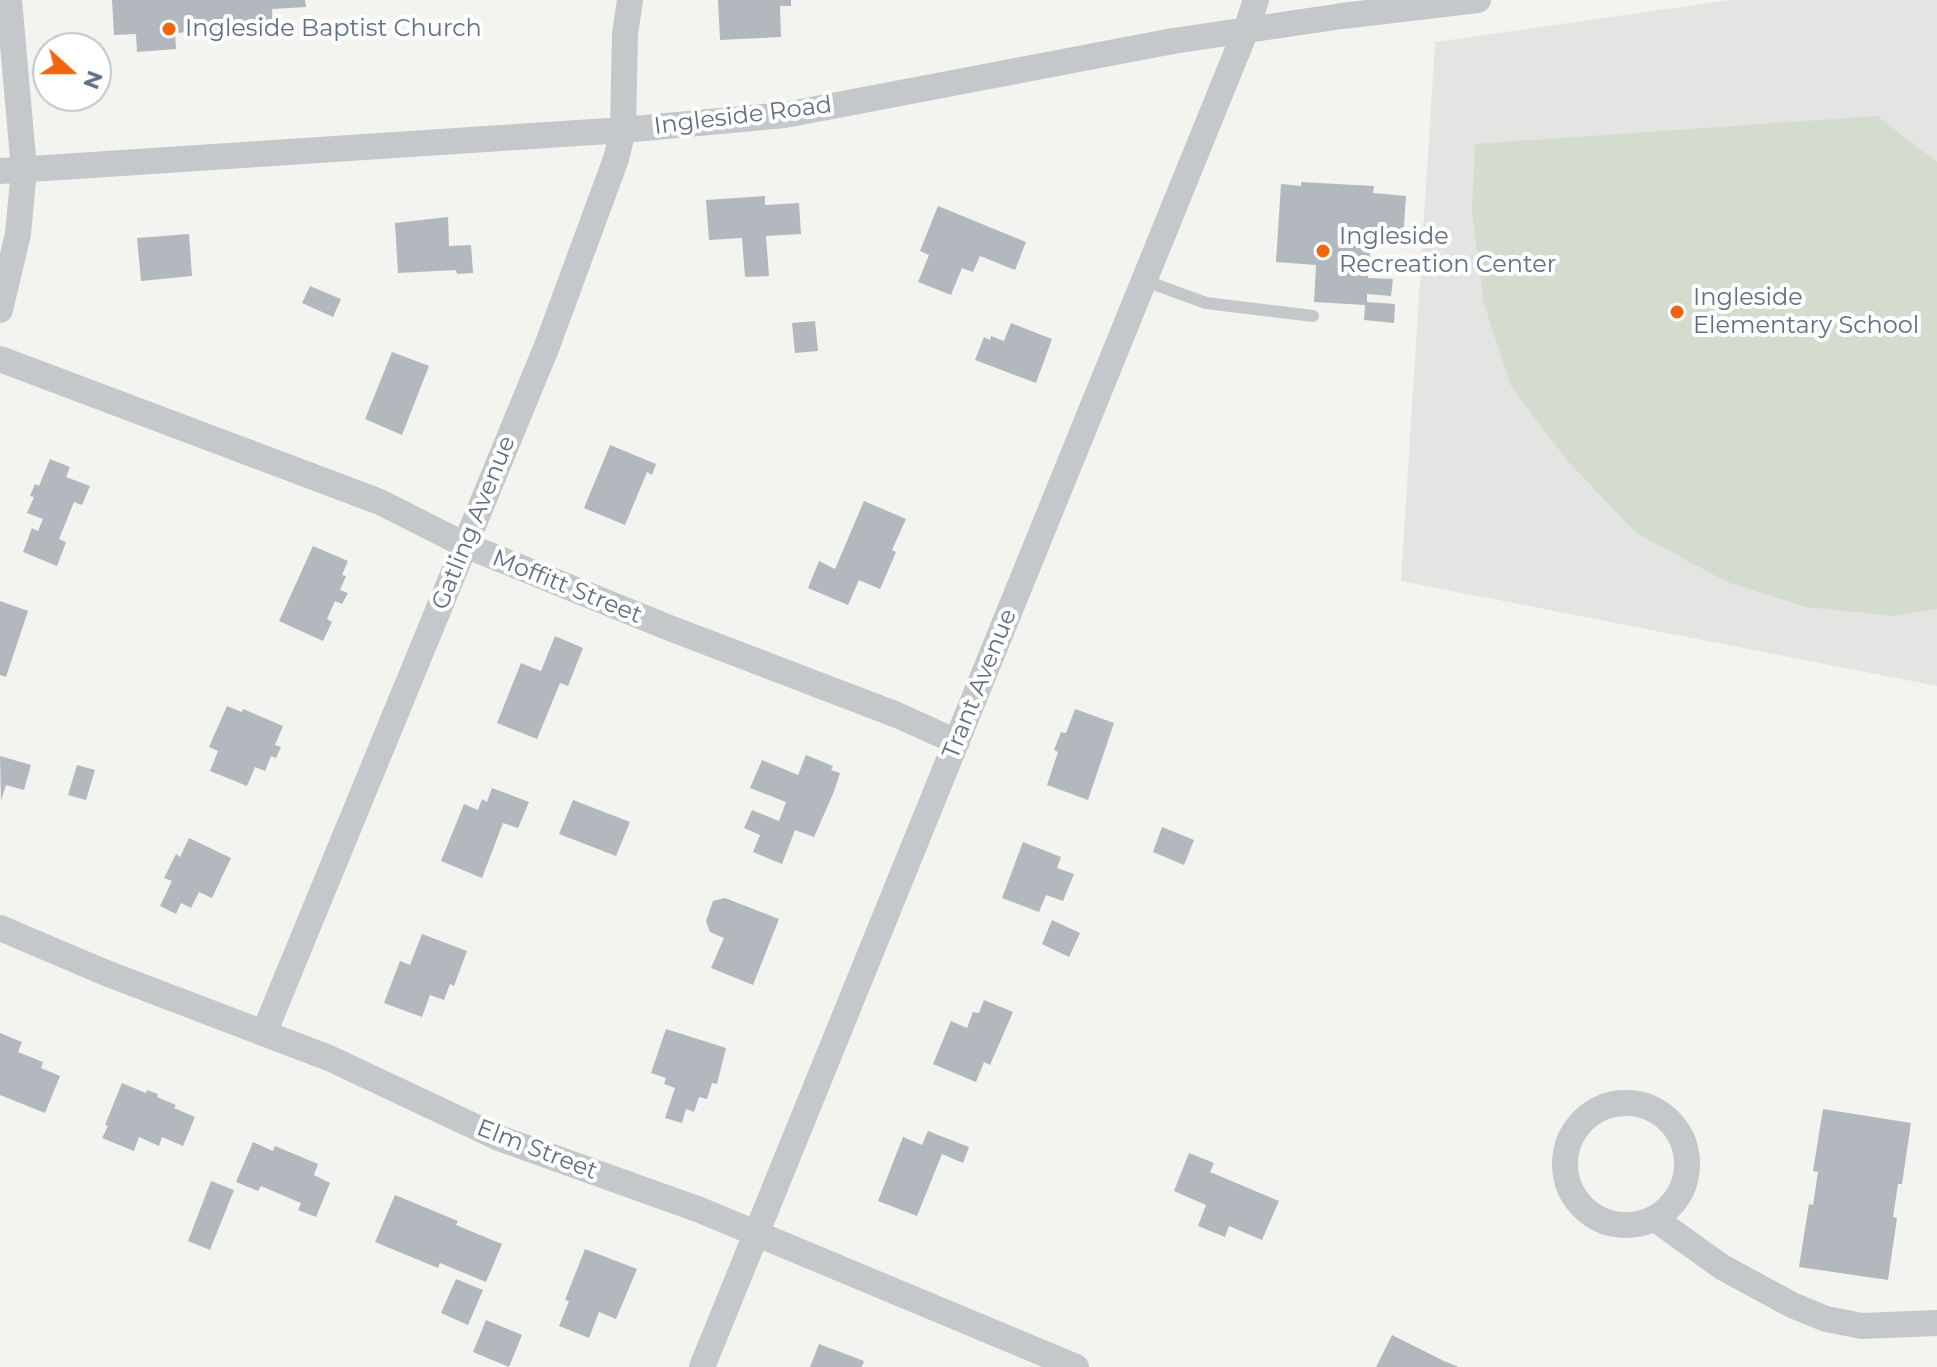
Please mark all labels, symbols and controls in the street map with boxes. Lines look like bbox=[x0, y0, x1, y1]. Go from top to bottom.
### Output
place label: Ingleside Baptist Church bbox=[185, 15, 482, 43]
marker: Ingleside Baptist Church bbox=[160, 20, 178, 38]
north arrow bbox=[32, 32, 112, 112]
text: N bbox=[77, 67, 109, 93]
street label: Ingleside Road bbox=[652, 91, 834, 141]
place label: Ingleside Recreation Center bbox=[1339, 223, 1556, 279]
marker: Ingleside Recreation Center bbox=[1314, 242, 1332, 260]
place label: Ingleside Elementary School bbox=[1693, 284, 1919, 340]
marker: Ingleside Elementary School bbox=[1668, 303, 1686, 321]
street label: Gatling Avenue bbox=[426, 432, 522, 614]
street label: Moffitt Street bbox=[488, 544, 646, 630]
street label: Trant Avenue bbox=[937, 605, 1023, 763]
street label: Elm Street bbox=[473, 1114, 601, 1186]

